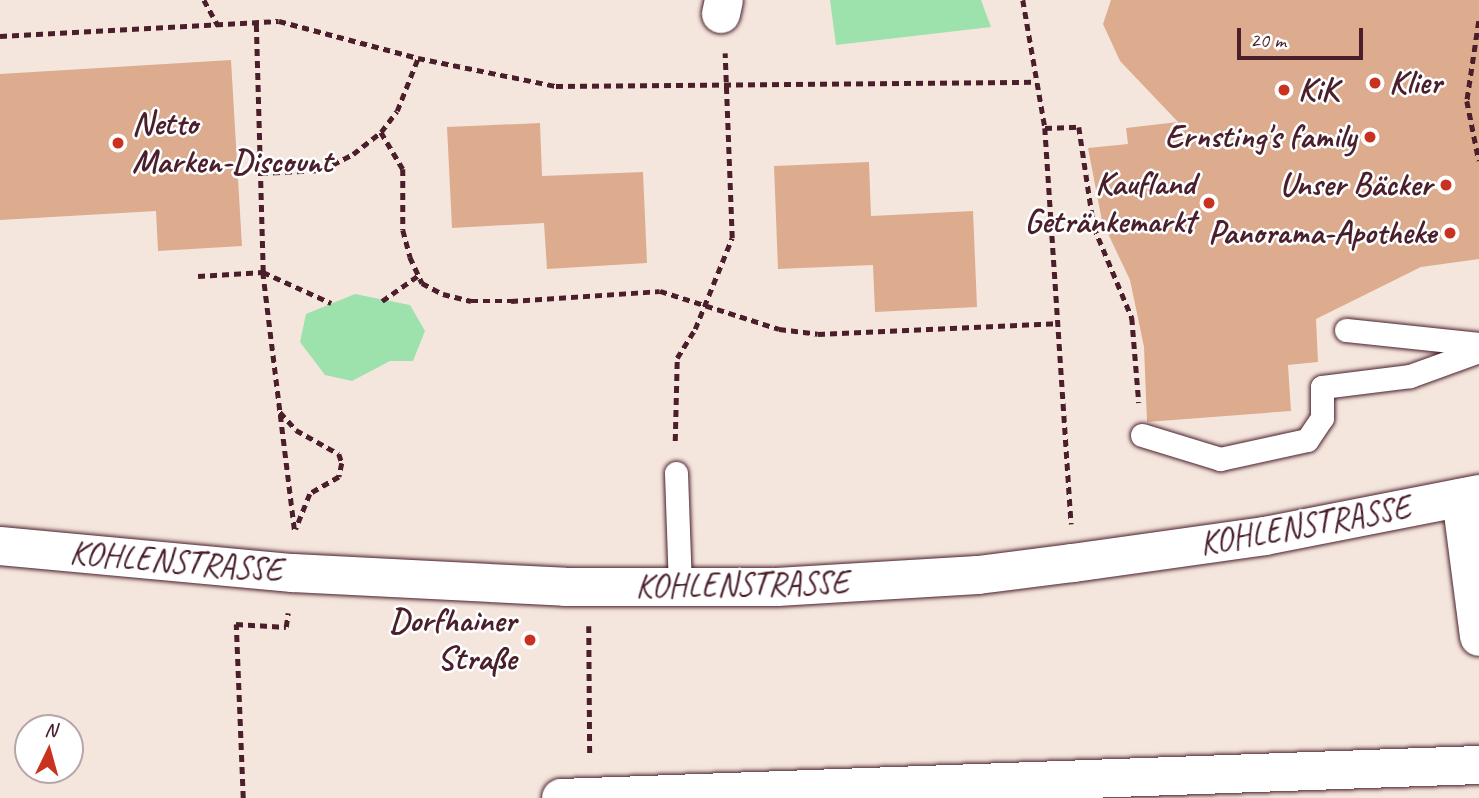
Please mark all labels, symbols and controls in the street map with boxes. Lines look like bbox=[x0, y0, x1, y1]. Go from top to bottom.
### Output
scale bar bbox=[1241, 14, 1367, 58]
text: 20 m bbox=[1250, 27, 1286, 53]
place label: Klier bbox=[1389, 63, 1441, 103]
place label: KiK bbox=[1298, 70, 1338, 110]
marker: Klier bbox=[1367, 75, 1383, 91]
marker: KiK bbox=[1276, 82, 1292, 98]
place label: Netto Marken-Discount bbox=[132, 104, 332, 182]
place label: Ernsting's family bbox=[1164, 117, 1356, 157]
marker: Ernsting's family bbox=[1362, 129, 1378, 145]
marker: Netto Marken-Discount bbox=[110, 135, 126, 151]
place label: Kaufland Getränkemarkt bbox=[1024, 164, 1195, 242]
place label: Unser Bäcker bbox=[1280, 165, 1432, 205]
marker: Unser Bäcker bbox=[1438, 177, 1454, 193]
marker: Kaufland Getränkemarkt bbox=[1201, 195, 1217, 211]
place label: Panorama-Apotheke bbox=[1208, 213, 1436, 253]
marker: Panorama-Apotheke bbox=[1442, 225, 1458, 241]
street label: KOHLENSTRASSE bbox=[1197, 488, 1413, 564]
street label: KOHLENSTRASSE bbox=[68, 533, 284, 591]
street label: KOHLENSTRASSE bbox=[635, 563, 849, 607]
place label: Dorfhainer Straße bbox=[389, 601, 516, 679]
marker: Dorfhainer Straße bbox=[522, 632, 538, 648]
north arrow bbox=[14, 714, 84, 784]
text: N bbox=[44, 718, 58, 743]

